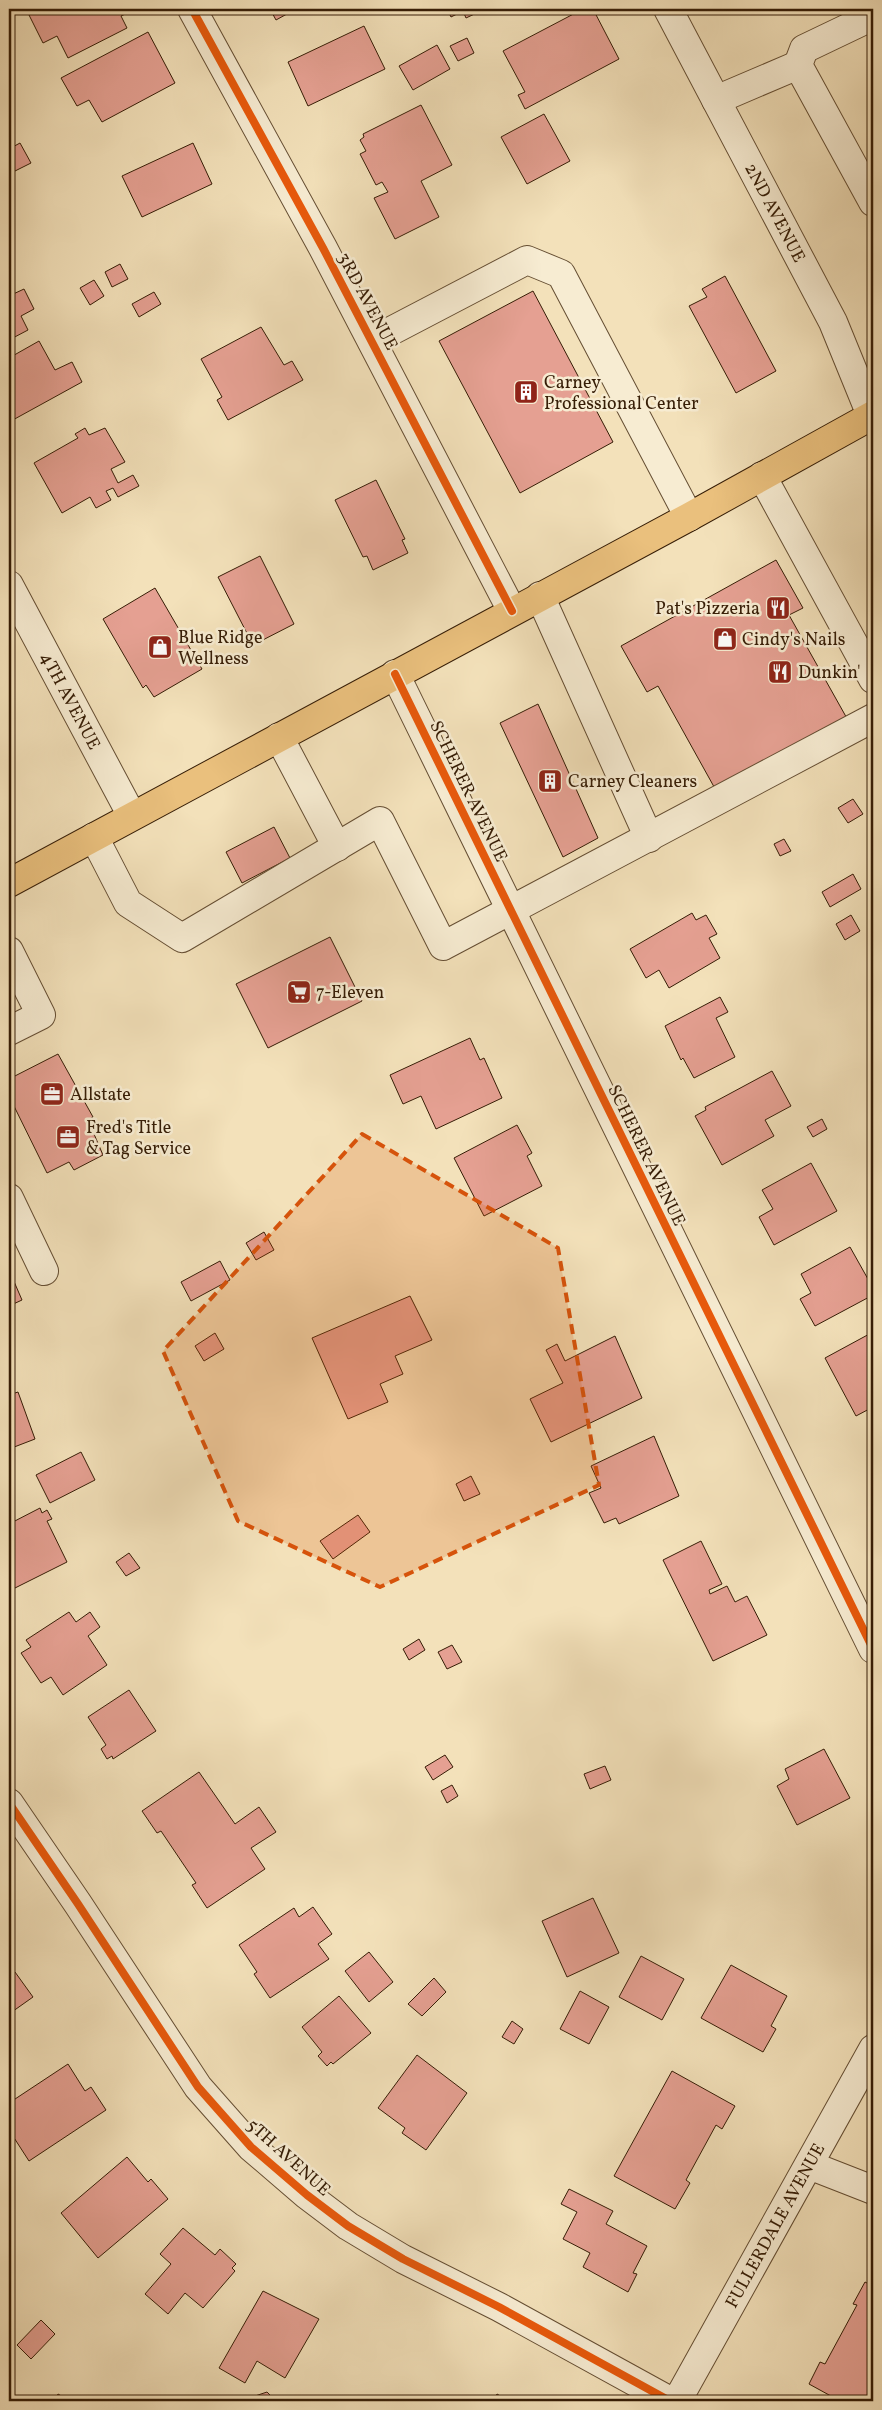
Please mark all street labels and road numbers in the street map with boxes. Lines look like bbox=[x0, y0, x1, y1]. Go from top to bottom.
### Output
street label: 2ND AVENUE bbox=[737, 159, 811, 267]
street label: 3RD AVENUE bbox=[330, 248, 403, 355]
street label: 4TH AVENUE bbox=[33, 648, 106, 755]
street label: SCHERER AVENUE bbox=[423, 717, 513, 867]
street label: SCHERER AVENUE bbox=[601, 1081, 691, 1231]
street label: 5TH AVENUE bbox=[240, 2114, 336, 2203]
street label: FULLERDALE AVENUE bbox=[720, 2139, 832, 2313]

